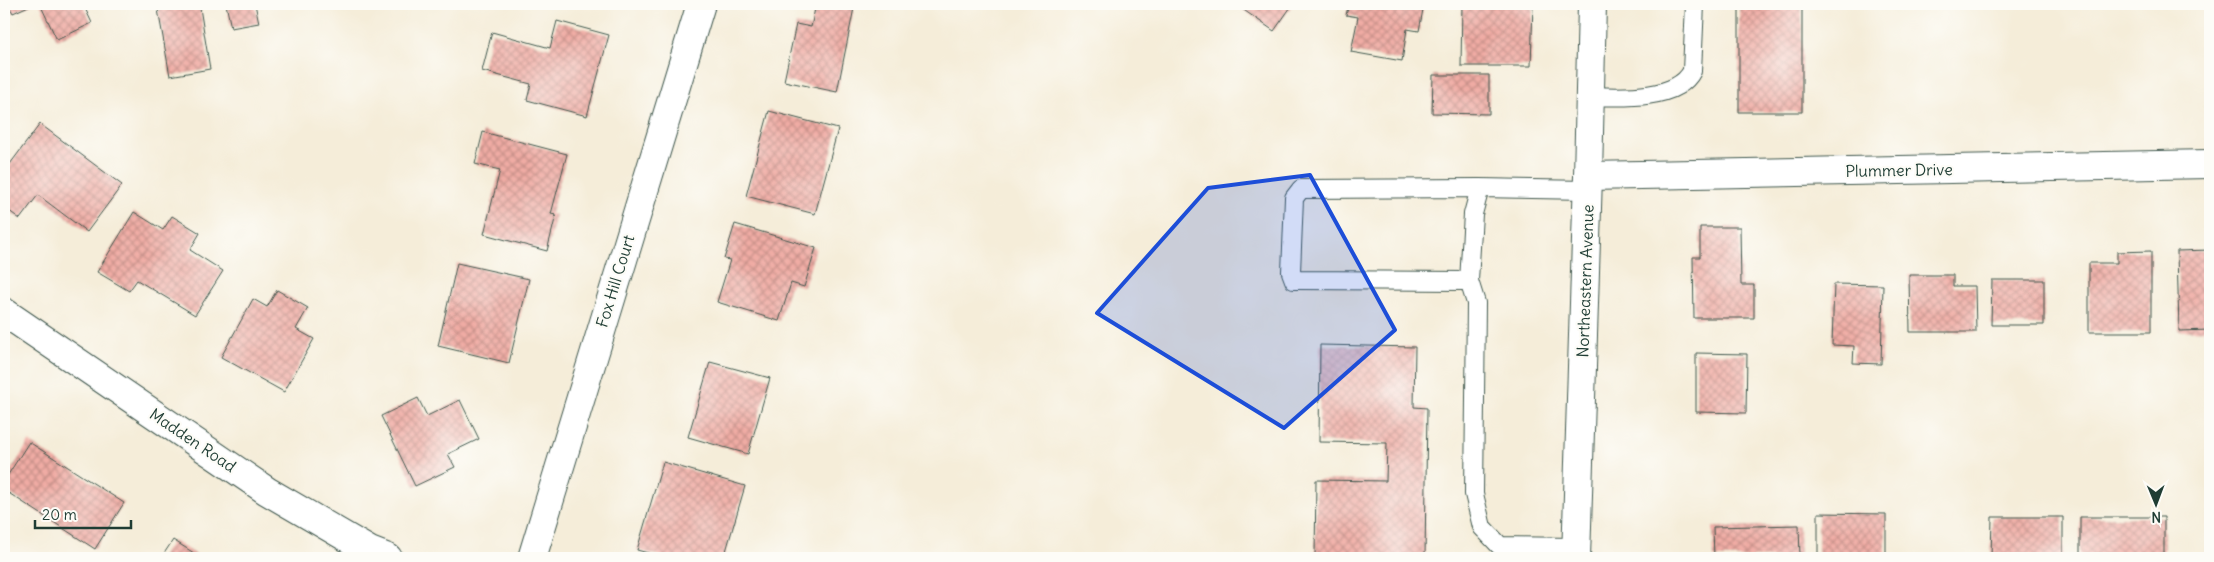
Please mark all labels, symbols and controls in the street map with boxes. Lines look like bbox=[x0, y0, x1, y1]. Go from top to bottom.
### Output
street label: Plummer Drive bbox=[1845, 159, 1953, 181]
street label: Northeastern Avenue bbox=[1572, 204, 1598, 358]
street label: Fox Hill Court bbox=[591, 232, 639, 330]
street label: Madden Road bbox=[146, 404, 240, 476]
north arrow bbox=[2132, 480, 2182, 530]
scale bar bbox=[35, 497, 131, 529]
text: 20 m bbox=[42, 505, 77, 524]
text: N bbox=[2151, 508, 2161, 526]

